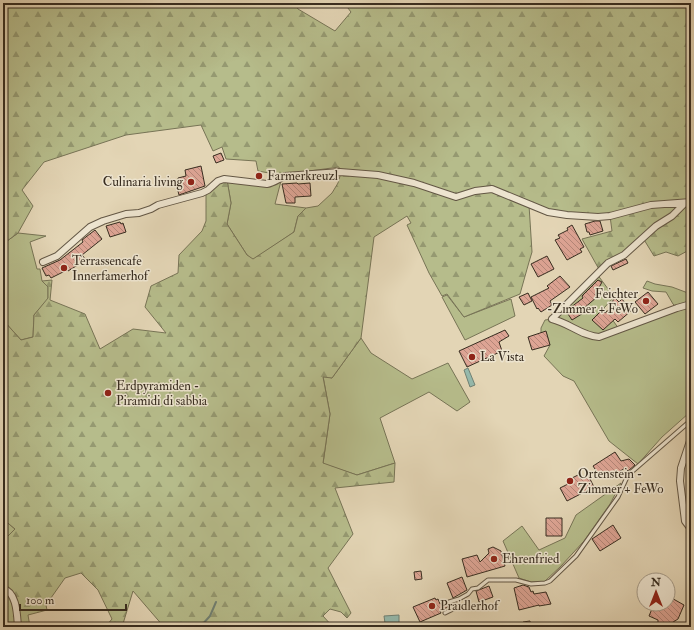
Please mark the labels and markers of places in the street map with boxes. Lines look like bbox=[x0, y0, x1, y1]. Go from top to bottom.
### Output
place label: Farmerkreuzl bbox=[267, 168, 339, 184]
marker: Farmerkreuzl bbox=[254, 171, 264, 181]
place label: Culinaria living bbox=[103, 174, 184, 190]
marker: Culinaria living bbox=[186, 177, 196, 187]
place label: Terrassencafe Innerfamerhof bbox=[72, 253, 150, 284]
marker: Terrassencafe Innerfamerhof bbox=[59, 263, 69, 273]
place label: Feichter -Zimmer + FeWo bbox=[547, 286, 638, 317]
marker: Feichter -Zimmer + FeWo bbox=[641, 296, 651, 306]
place label: La Vista bbox=[480, 349, 525, 365]
marker: La Vista bbox=[467, 352, 477, 362]
place label: Erdpyramiden - Piramidi di sabbia bbox=[116, 378, 208, 409]
marker: Erdpyramiden - Piramidi di sabbia bbox=[103, 388, 113, 398]
place label: Ortenstein - Zimmer + FeWo bbox=[578, 466, 664, 497]
marker: Ortenstein - Zimmer + FeWo bbox=[565, 476, 575, 486]
place label: Ehrenfried bbox=[502, 551, 560, 567]
marker: Ehrenfried bbox=[489, 554, 499, 564]
place label: Praidlerhof bbox=[440, 598, 500, 614]
marker: Praidlerhof bbox=[427, 601, 437, 611]

